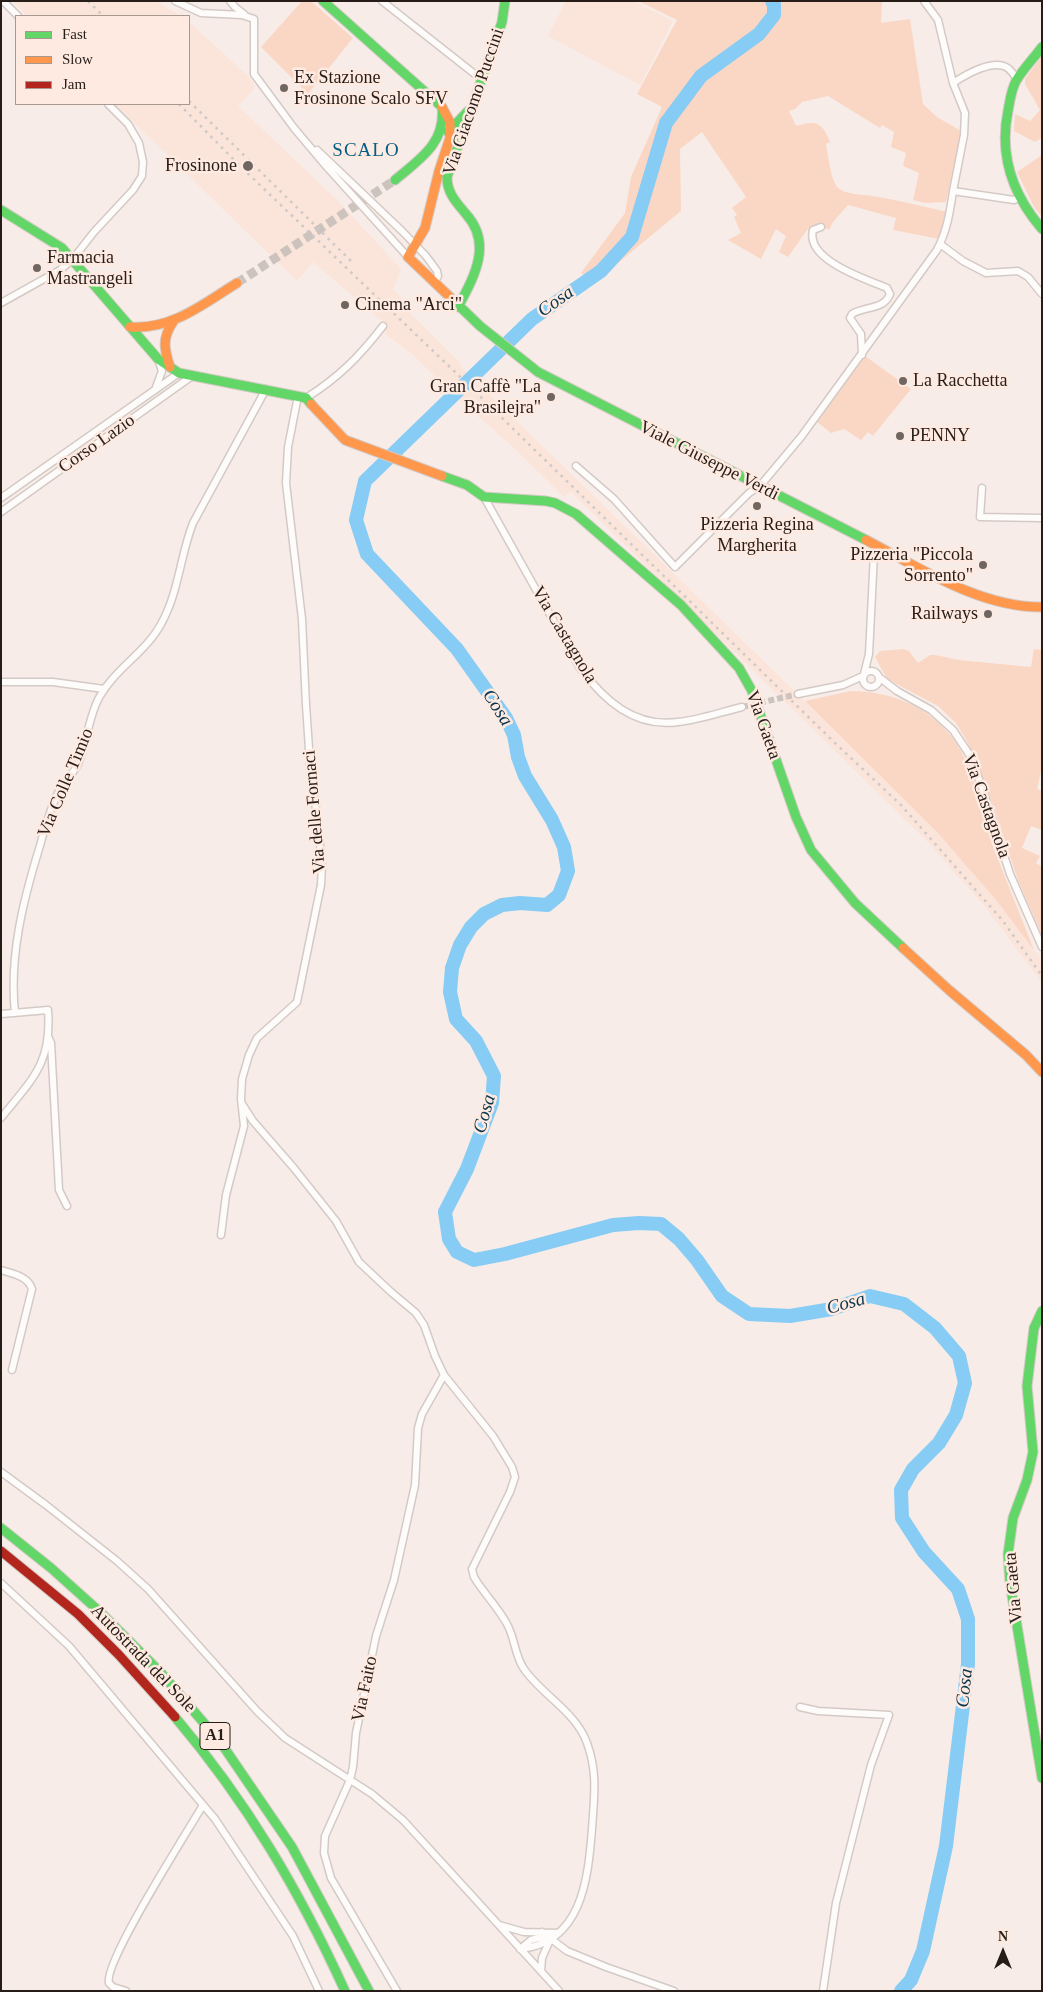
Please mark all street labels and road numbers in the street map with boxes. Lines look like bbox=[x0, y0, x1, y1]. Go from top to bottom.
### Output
street label: Via Giacomo Puccini bbox=[439, 26, 509, 178]
street label: Corso Lazio bbox=[55, 410, 139, 478]
street label: Viale Giuseppe Verdi bbox=[636, 416, 782, 506]
street label: Via Castagnola bbox=[527, 583, 601, 687]
street label: Via Gaeta bbox=[741, 688, 785, 762]
street label: Via Colle Timio bbox=[33, 725, 99, 841]
street label: Via delle Fornaci bbox=[299, 749, 331, 875]
street label: Via Castagnola bbox=[957, 751, 1015, 861]
street label: Via Gaeta bbox=[1000, 1552, 1028, 1624]
street label: Autostrada del Sole bbox=[86, 1600, 200, 1718]
street label: Via Faito bbox=[348, 1654, 382, 1724]
road number: A1 bbox=[200, 1722, 230, 1750]

